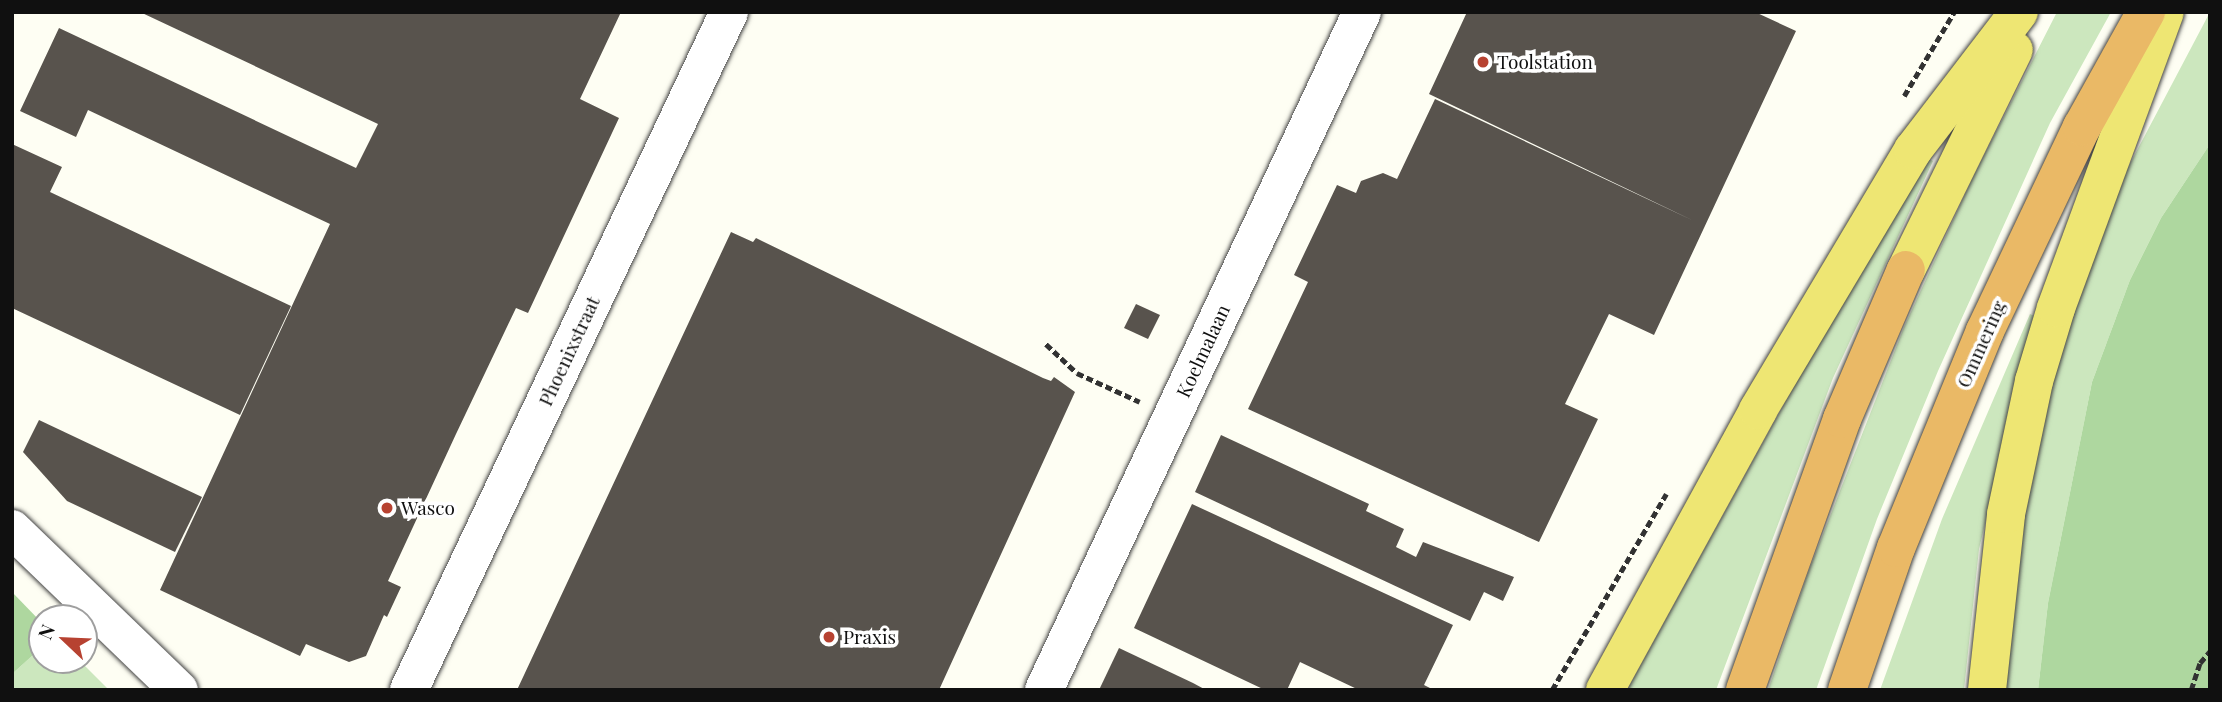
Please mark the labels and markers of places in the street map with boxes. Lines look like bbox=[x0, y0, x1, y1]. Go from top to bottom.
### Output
place label: Toolstation bbox=[1497, 51, 1593, 73]
marker: Toolstation bbox=[1475, 54, 1491, 70]
place label: Wasco bbox=[401, 497, 455, 519]
marker: Wasco bbox=[379, 500, 395, 516]
place label: Praxis bbox=[843, 626, 896, 648]
marker: Praxis bbox=[821, 629, 837, 645]

